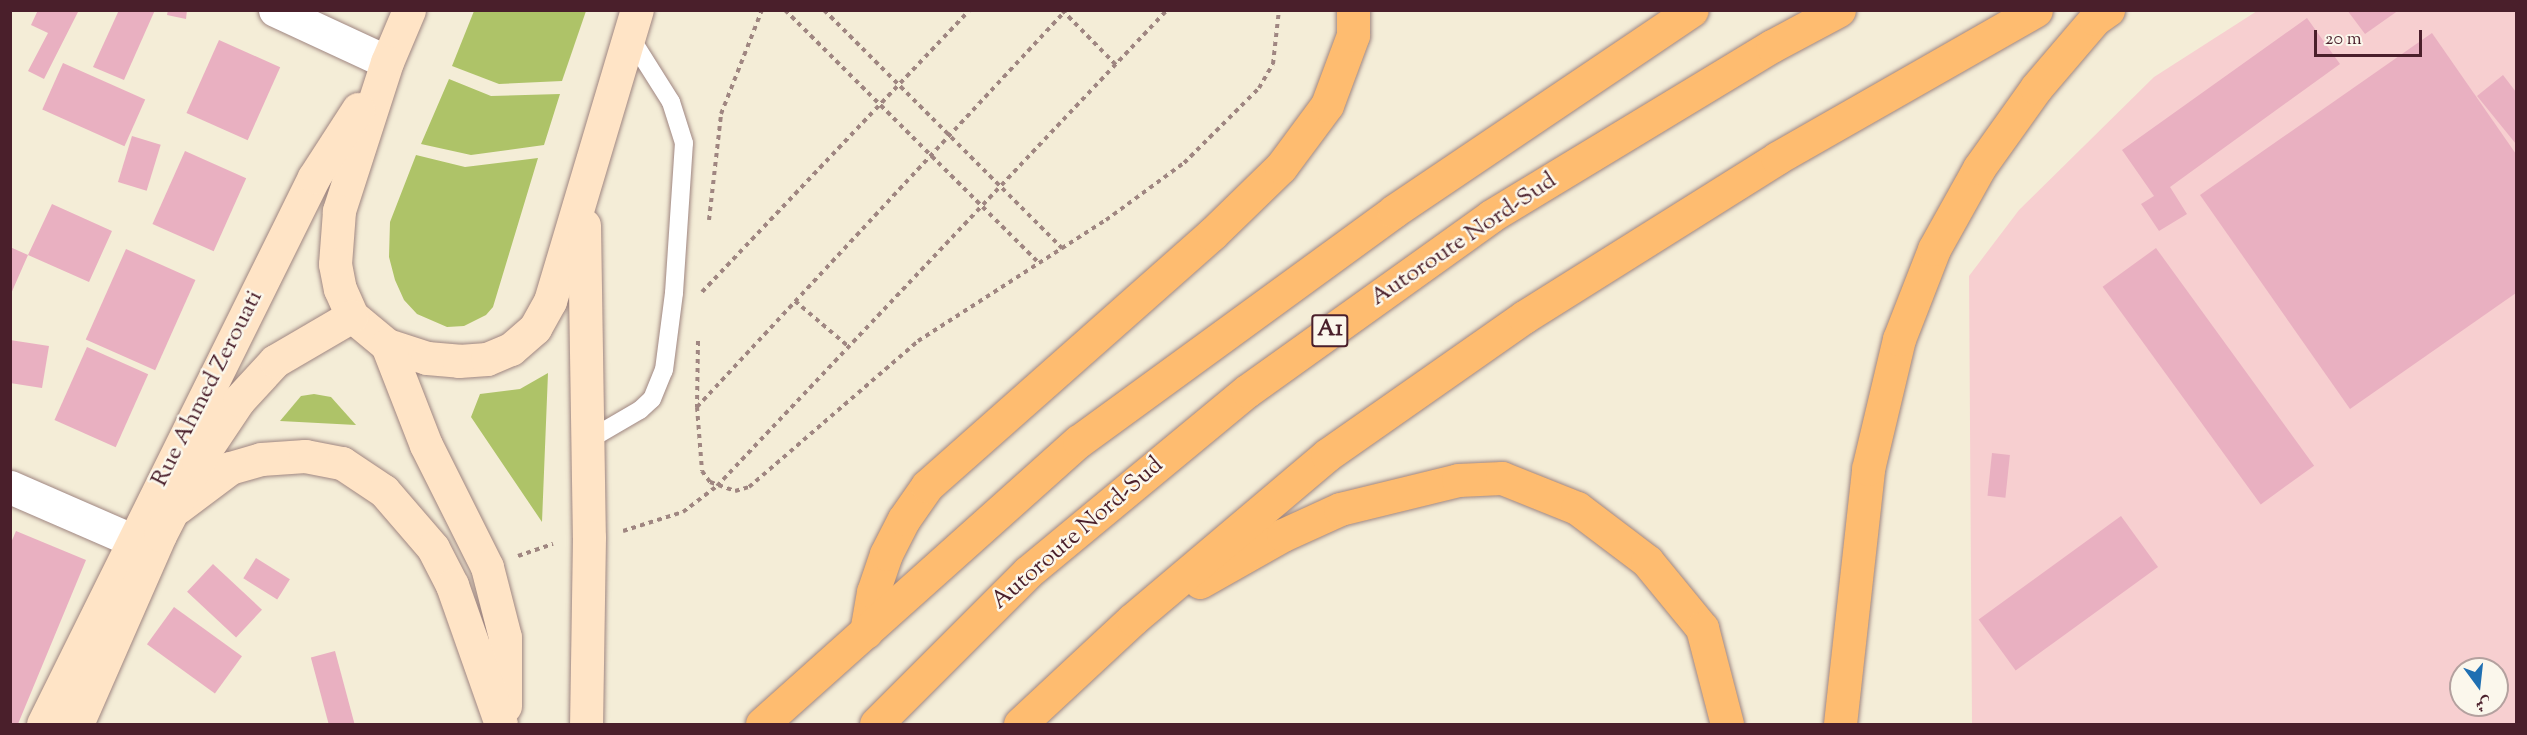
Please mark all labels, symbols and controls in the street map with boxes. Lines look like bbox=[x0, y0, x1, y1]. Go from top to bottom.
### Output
scale bar bbox=[2317, 18, 2425, 56]
text: 20 m bbox=[2325, 27, 2362, 53]
street label: Autoroute Nord-Sud bbox=[1365, 167, 1563, 313]
street label: Rue Ahmed Zerouati bbox=[146, 286, 270, 492]
road number: A1 bbox=[1310, 312, 1350, 350]
street label: Autoroute Nord-Sud bbox=[986, 451, 1170, 617]
north arrow bbox=[2449, 657, 2509, 717]
text: ش bbox=[2473, 690, 2494, 716]

